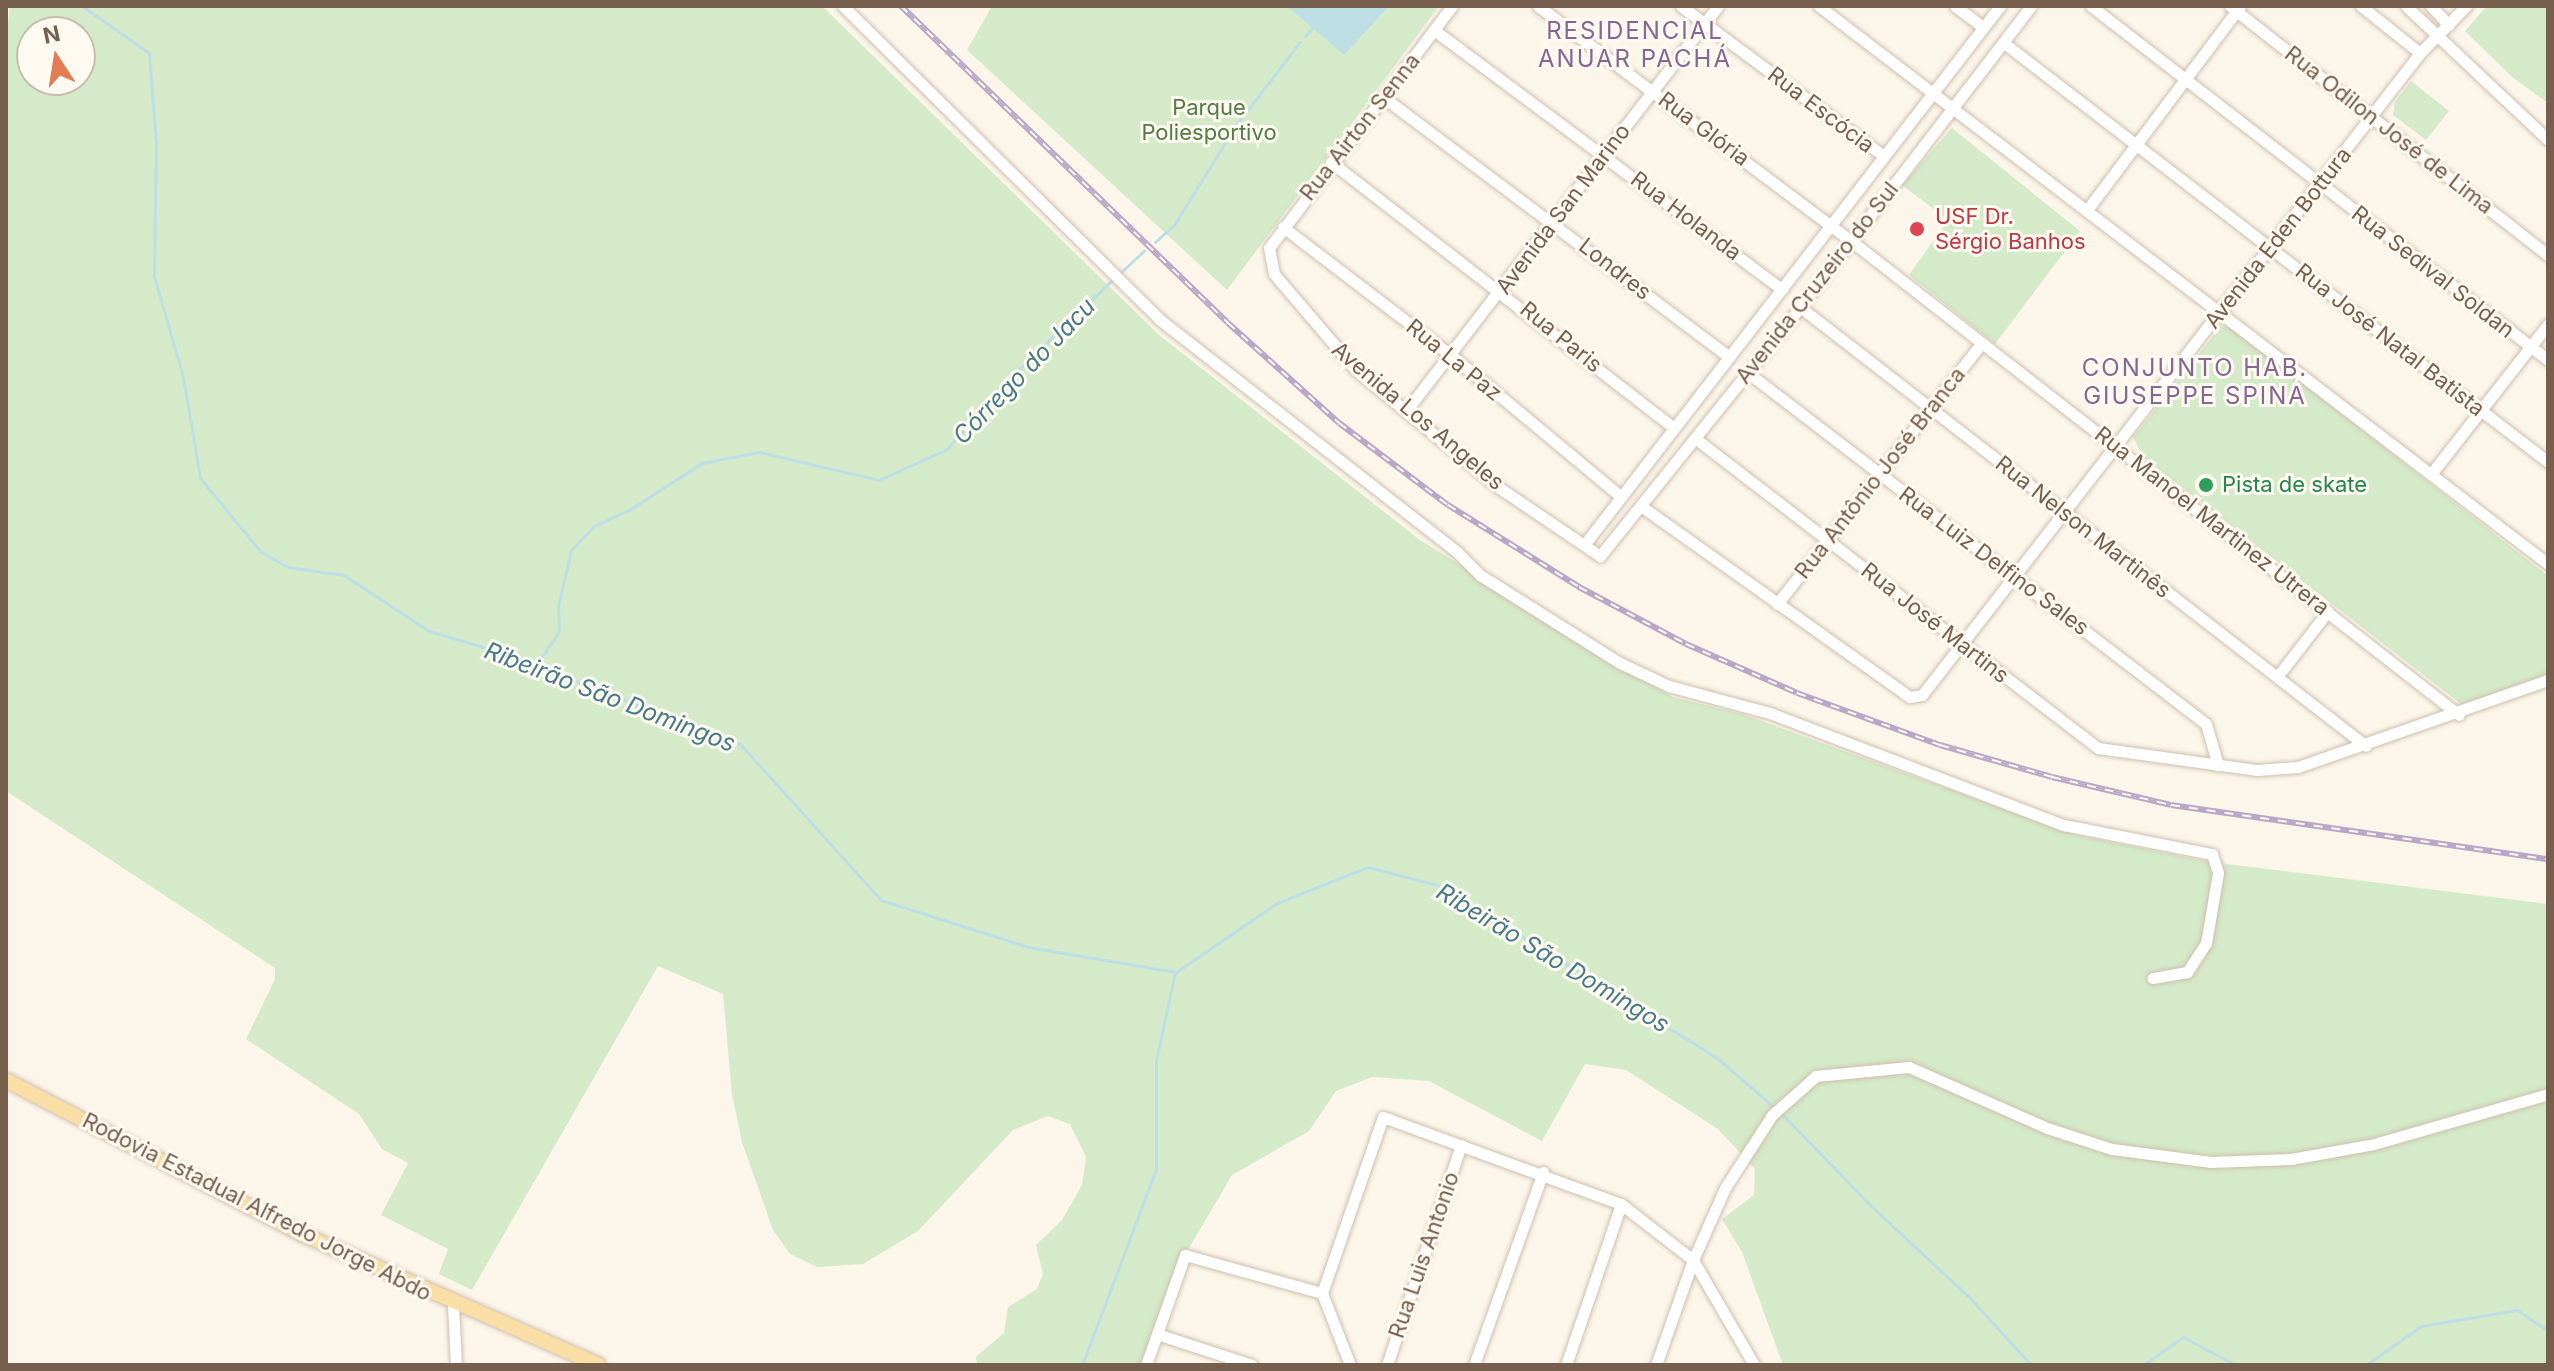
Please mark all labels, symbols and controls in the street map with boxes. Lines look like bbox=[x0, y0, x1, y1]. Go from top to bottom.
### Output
north arrow bbox=[16, 16, 96, 96]
district label: RESIDENCIAL ANUAR PACHÁ bbox=[1538, 17, 1732, 73]
text: N bbox=[41, 20, 62, 49]
street label: Rua Odilon José de Lima bbox=[2280, 40, 2498, 220]
street label: Rua Airton Senna bbox=[1294, 48, 1426, 206]
street label: Rua Escócia bbox=[1763, 61, 1879, 159]
street label: Rua Glória bbox=[1653, 86, 1755, 172]
park label: Parque Poliesportivo bbox=[1141, 94, 1277, 146]
street label: Avenida San Marino bbox=[1490, 118, 1636, 300]
street label: Avenida Eden Bottura bbox=[2199, 142, 2357, 334]
street label: Rua Holanda bbox=[1625, 166, 1747, 266]
street label: Avenida Cruzeiro do Sul bbox=[1730, 177, 1904, 389]
street label: Rua Sedival Soldan bbox=[2346, 200, 2520, 344]
place label: USF Dr. Sérgio Banhos bbox=[1935, 203, 2086, 254]
marker: USF Dr. Sérgio Banhos bbox=[1906, 218, 1928, 240]
street label: Londres bbox=[1574, 233, 1656, 305]
street label: Rua José Natal Batista bbox=[2290, 258, 2490, 422]
water label: Córrego do Jacu bbox=[947, 292, 1101, 450]
street label: Rua Paris bbox=[1515, 296, 1607, 378]
street label: Rua La Paz bbox=[1401, 313, 1507, 407]
street label: Avenida Los Angeles bbox=[1327, 336, 1509, 496]
district label: CONJUNTO HAB. GIUSEPPE SPINA bbox=[2082, 354, 2308, 410]
street label: Rua Antônio José Branca bbox=[1789, 362, 1971, 584]
street label: Rua Manoel Martinez Utrera bbox=[2089, 421, 2335, 621]
street label: Rua Nelson Martinês bbox=[1990, 450, 2176, 604]
place label: Pista de skate bbox=[2222, 472, 2367, 498]
marker: Pista de skate bbox=[2197, 476, 2215, 494]
street label: Rua Luiz Delfino Sales bbox=[1894, 481, 2094, 641]
street label: Rua José Martins bbox=[1856, 557, 2014, 689]
water label: Ribeirão São Domingos bbox=[481, 636, 739, 758]
water label: Ribeirão São Domingos bbox=[1431, 877, 1675, 1039]
street label: Rodovia Estadual Alfredo Jorge Abdo bbox=[78, 1107, 436, 1307]
street label: Rua Luis Antonio bbox=[1383, 1168, 1465, 1342]

